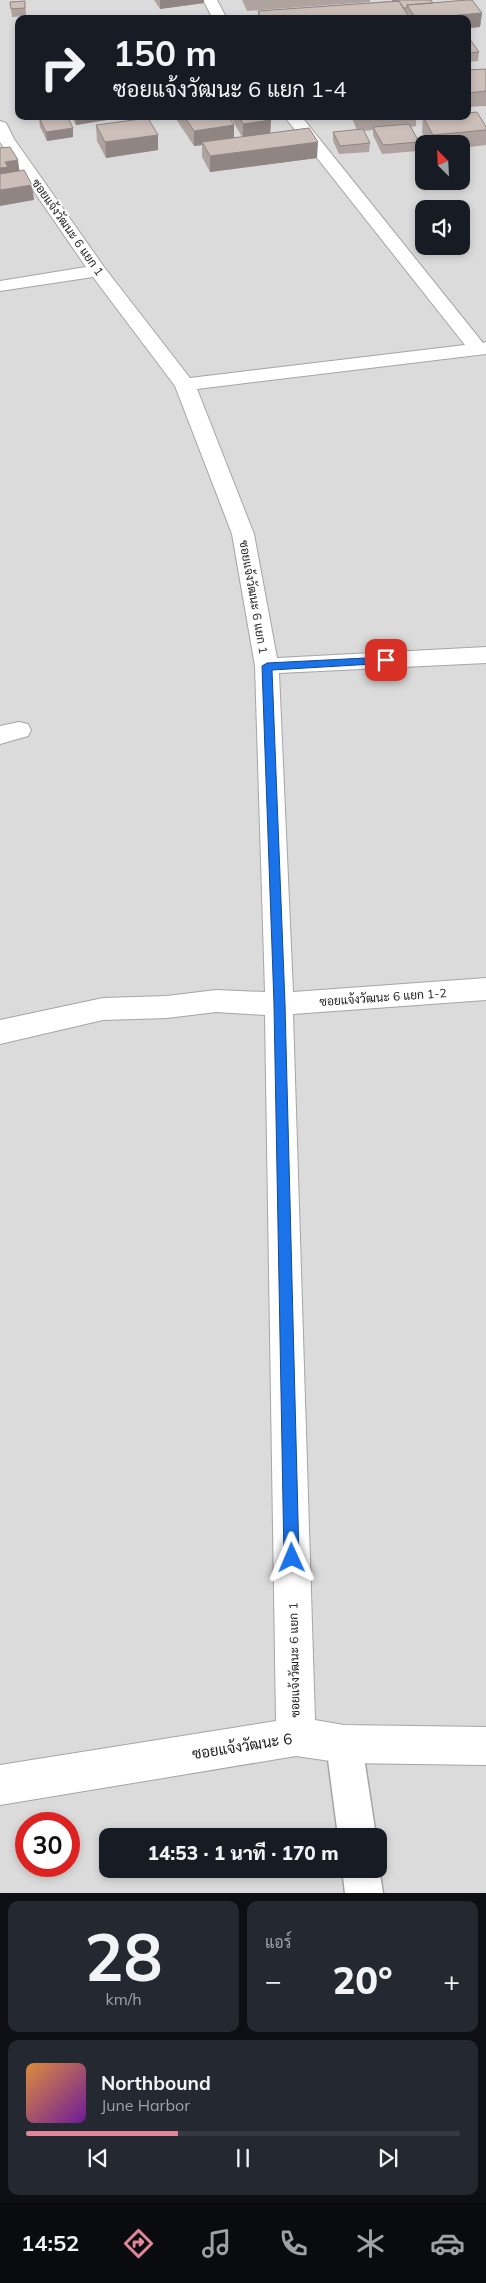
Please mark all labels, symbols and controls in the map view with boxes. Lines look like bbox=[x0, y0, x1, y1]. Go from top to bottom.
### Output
text: 150 m bbox=[113, 31, 217, 75]
icon: right bbox=[30, 35, 95, 100]
text: ซอยแจ้งวัฒนะ 6 แยก 1-4 bbox=[113, 75, 347, 103]
north arrow bbox=[415, 135, 470, 190]
map controls bbox=[415, 135, 470, 255]
street label: ซอยแจ้งวัฒนะ 6 แยก 1 bbox=[29, 176, 107, 278]
button: sound bbox=[415, 200, 470, 255]
street label: ซอยแจ้งวัฒนะ 6 แยก 1 bbox=[237, 539, 271, 655]
pin bbox=[365, 639, 407, 681]
icon: arrive bbox=[372, 646, 400, 674]
street label: ซอยแจ้งวัฒนะ 6 แยก 1-2 bbox=[319, 985, 447, 1009]
position arrow bbox=[265, 1531, 317, 1583]
street label: ซอยแจ้งวัฒนะ 6 แยก 1 bbox=[285, 1602, 303, 1718]
street label: ซอยแจ้งวัฒนะ 6 bbox=[191, 1729, 293, 1763]
speed limit sign: 30 bbox=[15, 1812, 80, 1877]
text: 14:53 · 1 นาที · 170 m bbox=[148, 1841, 338, 1865]
text: 28 bbox=[84, 1916, 163, 1997]
text: แอร์ bbox=[265, 1932, 291, 1952]
text: 20° bbox=[332, 1956, 393, 2004]
text: − bbox=[265, 1963, 282, 1998]
text: + bbox=[443, 1963, 460, 1998]
text: km/h bbox=[105, 1989, 142, 2009]
text: Northbound bbox=[101, 2071, 211, 2095]
text: June Harbor bbox=[101, 2095, 190, 2115]
icon: previous bbox=[84, 2144, 112, 2172]
icon: pause bbox=[229, 2144, 257, 2172]
icon: next bbox=[374, 2144, 402, 2172]
icon: directions bbox=[121, 2226, 156, 2261]
icon: music bbox=[199, 2226, 234, 2261]
icon: phone bbox=[276, 2226, 311, 2261]
icon: climate bbox=[353, 2226, 388, 2261]
icon: car bbox=[430, 2226, 465, 2261]
text: 14:52 bbox=[21, 2229, 79, 2257]

